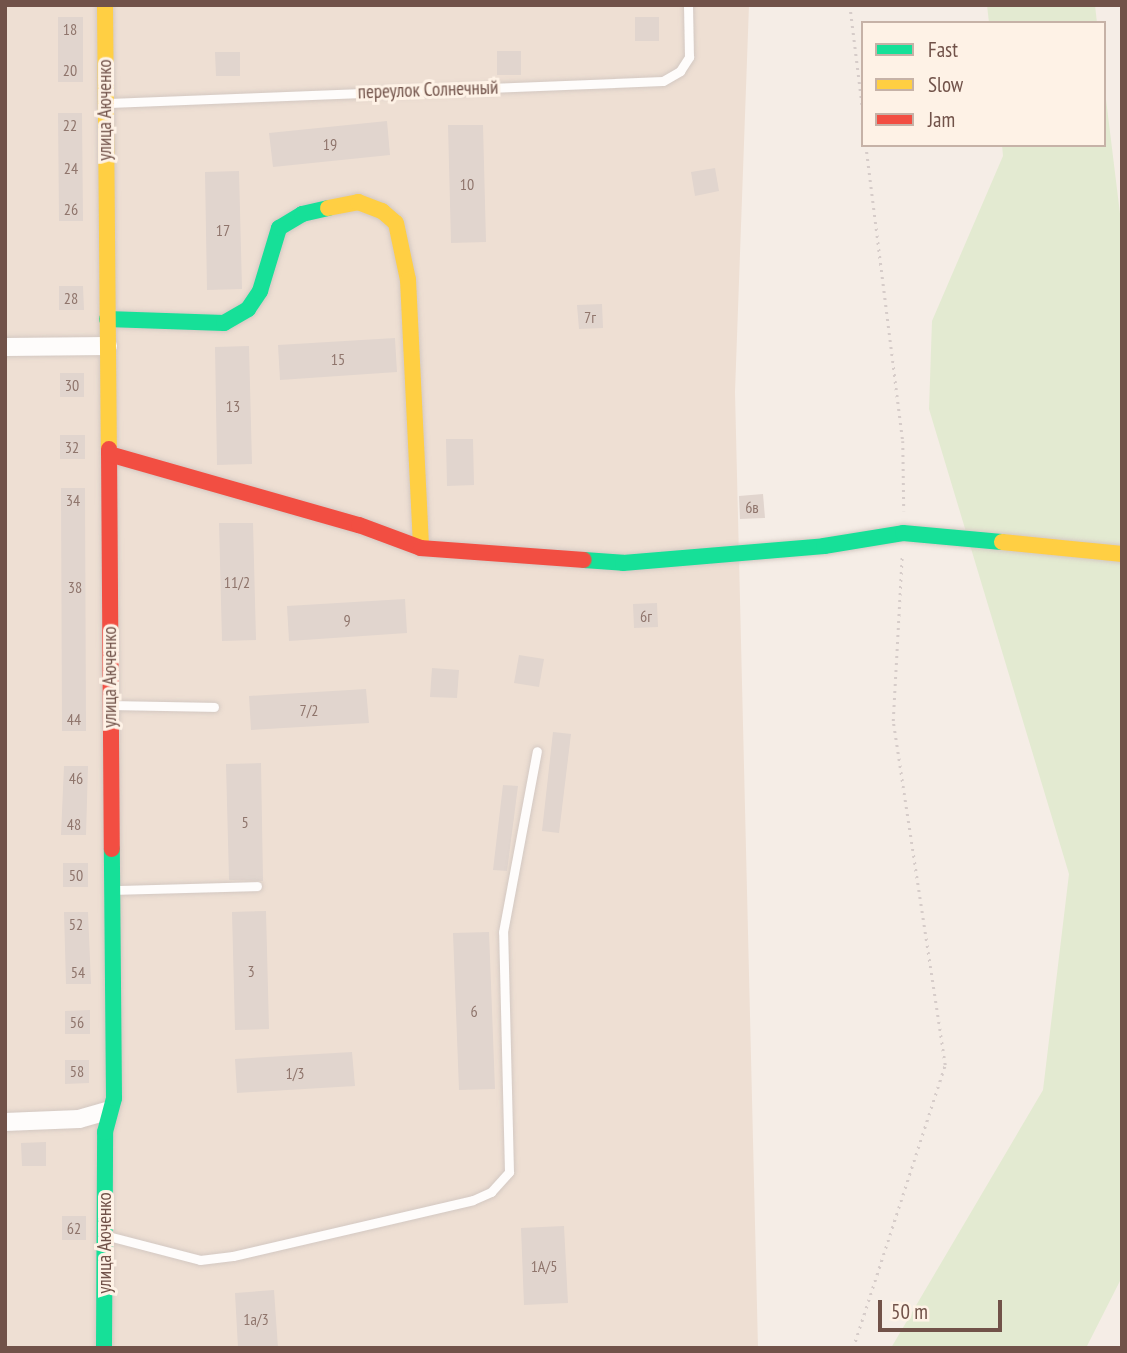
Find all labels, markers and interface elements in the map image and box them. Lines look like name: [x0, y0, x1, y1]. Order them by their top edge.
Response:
house number: 18: [63, 19, 77, 39]
legend: [861, 21, 1106, 147]
text: Fast: [928, 36, 958, 63]
street label: улица Аюченко: [94, 59, 116, 161]
house number: 20: [63, 60, 77, 80]
text: Slow: [928, 71, 963, 98]
street label: переулок Солнечный: [357, 76, 499, 104]
text: Jam: [928, 106, 955, 133]
house number: 22: [63, 115, 77, 135]
house number: 19: [323, 134, 337, 154]
house number: 24: [64, 158, 78, 178]
house number: 10: [460, 174, 474, 194]
house number: 26: [64, 199, 78, 219]
house number: 17: [216, 220, 230, 240]
house number: 28: [64, 288, 78, 308]
house number: 7г: [584, 307, 596, 327]
house number: 15: [331, 349, 345, 369]
house number: 30: [65, 375, 79, 395]
house number: 13: [226, 396, 240, 416]
house number: 32: [65, 437, 79, 457]
house number: 34: [66, 490, 80, 510]
house number: 6в: [745, 497, 759, 517]
house number: 11/2: [224, 572, 250, 592]
house number: 38: [68, 577, 82, 597]
house number: 6г: [640, 606, 652, 626]
house number: 9: [343, 610, 351, 630]
street label: улица Аюченко: [99, 626, 121, 728]
house number: 7/2: [299, 700, 319, 720]
house number: 44: [67, 709, 81, 729]
house number: 46: [69, 768, 83, 788]
house number: 5: [241, 812, 249, 832]
house number: 48: [67, 814, 81, 834]
house number: 50: [69, 865, 83, 885]
house number: 52: [69, 914, 83, 934]
house number: 3: [247, 961, 255, 981]
house number: 54: [71, 962, 85, 982]
house number: 6: [470, 1001, 478, 1021]
house number: 56: [70, 1012, 84, 1032]
house number: 58: [70, 1061, 84, 1081]
house number: 1/3: [285, 1063, 305, 1083]
street label: улица Аюченко: [94, 1192, 116, 1294]
house number: 62: [67, 1218, 81, 1238]
house number: 1А/5: [531, 1256, 557, 1276]
scale bar: [882, 1286, 1006, 1330]
text: 50 m: [891, 1298, 928, 1325]
house number: 1а/3: [243, 1309, 269, 1329]

